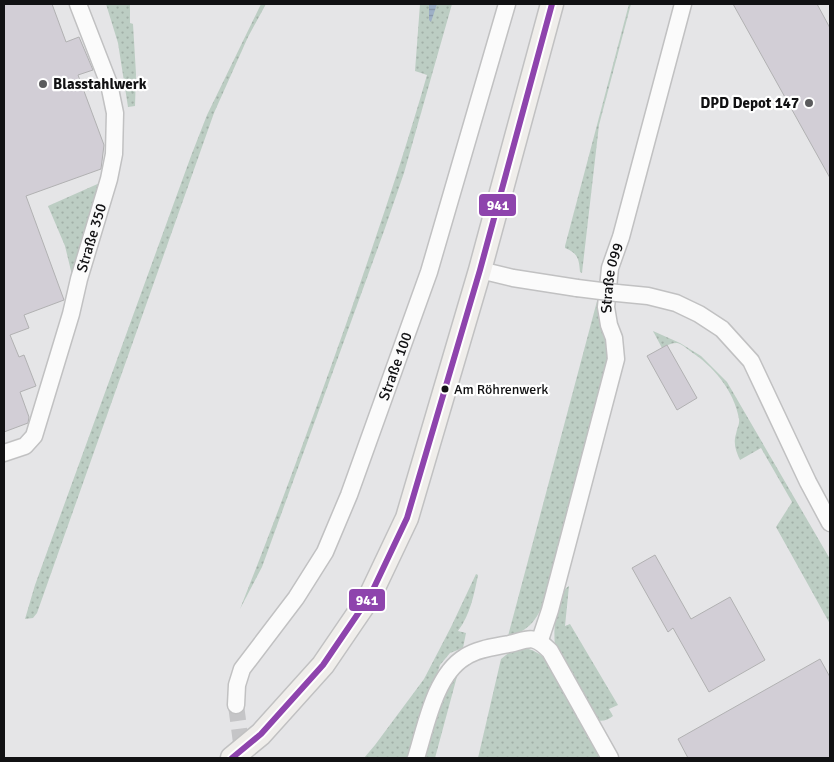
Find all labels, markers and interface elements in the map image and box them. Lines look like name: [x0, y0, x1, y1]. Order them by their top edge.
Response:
place label: Blasstahlwerk: [53, 75, 147, 93]
marker: Blasstahlwerk: [37, 78, 49, 90]
place label: DPD Depot 147: [700, 94, 799, 112]
marker: DPD Depot 147: [803, 97, 815, 109]
line badge: 941: [478, 193, 517, 217]
text: 941: [487, 197, 510, 214]
street label: Straße 350: [73, 201, 110, 274]
street label: Straße 099: [597, 241, 627, 314]
street label: Straße 100: [375, 330, 416, 403]
place label: Am Röhrenwerk: [454, 381, 548, 398]
marker: Am Röhrenwerk: [440, 384, 450, 394]
line badge: 941: [348, 588, 386, 612]
text: 941: [356, 592, 379, 609]

